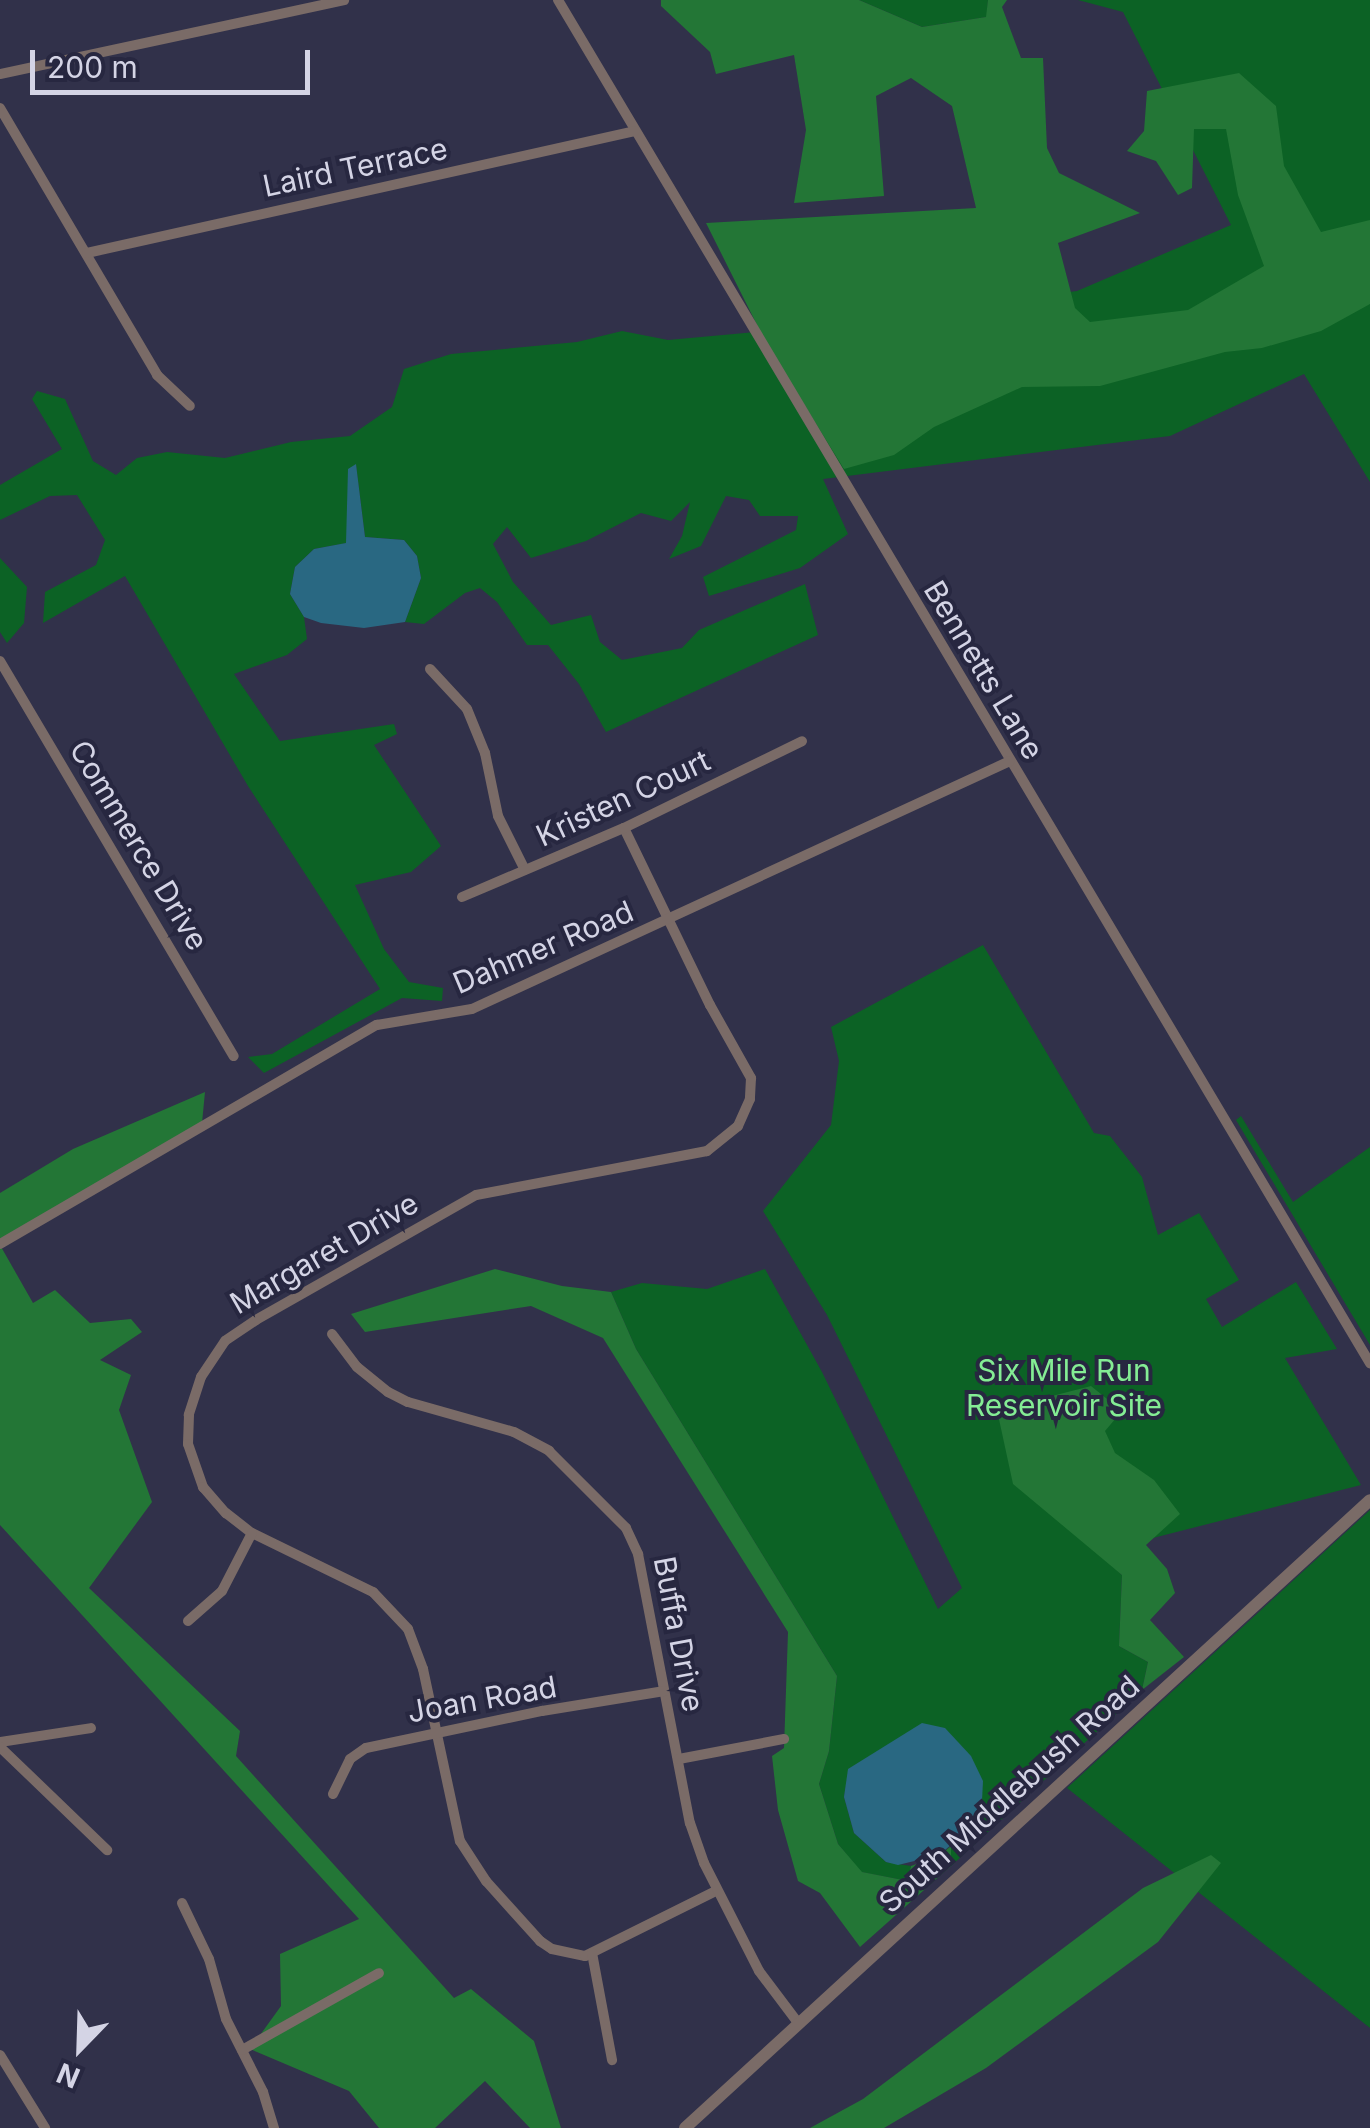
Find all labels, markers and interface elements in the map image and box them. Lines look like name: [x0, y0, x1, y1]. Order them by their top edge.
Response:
scale bar: [35, 30, 315, 92]
text: 200 m: [47, 49, 138, 85]
street label: Laird Terrace: [259, 130, 451, 204]
street label: Bennetts Lane: [917, 574, 1051, 766]
street label: Commerce Drive: [62, 734, 216, 956]
street label: Kristen Court: [530, 742, 716, 854]
street label: Dahmer Road: [448, 893, 638, 1001]
street label: Margaret Drive: [224, 1185, 424, 1321]
park label: Six Mile Run Reservoir Site: [966, 1352, 1162, 1422]
street label: Buffa Drive: [646, 1553, 712, 1715]
street label: Joan Road: [405, 1668, 559, 1730]
street label: South Middlebush Road: [872, 1668, 1146, 1920]
north arrow: [30, 1998, 130, 2098]
text: N: [52, 2056, 85, 2095]

